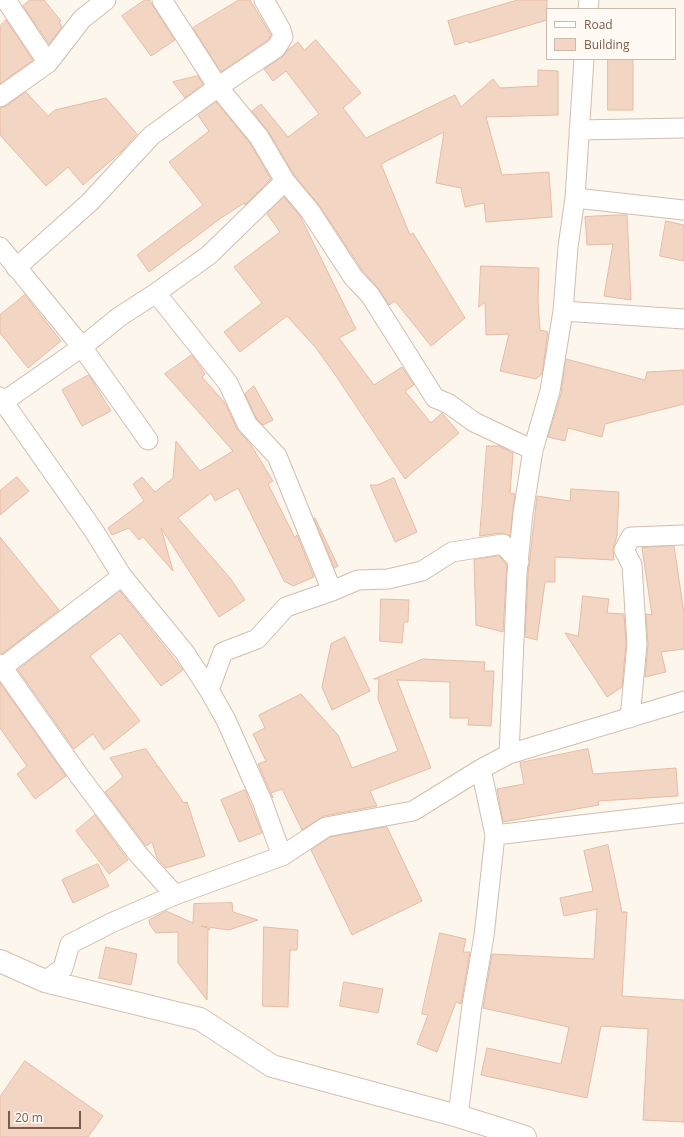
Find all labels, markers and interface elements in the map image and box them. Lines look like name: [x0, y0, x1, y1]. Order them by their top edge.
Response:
legend: [546, 8, 676, 60]
text: Road: [584, 16, 613, 33]
text: Building: [584, 36, 629, 53]
scale bar: [10, 1103, 83, 1129]
text: 20 m: [15, 1109, 43, 1126]

